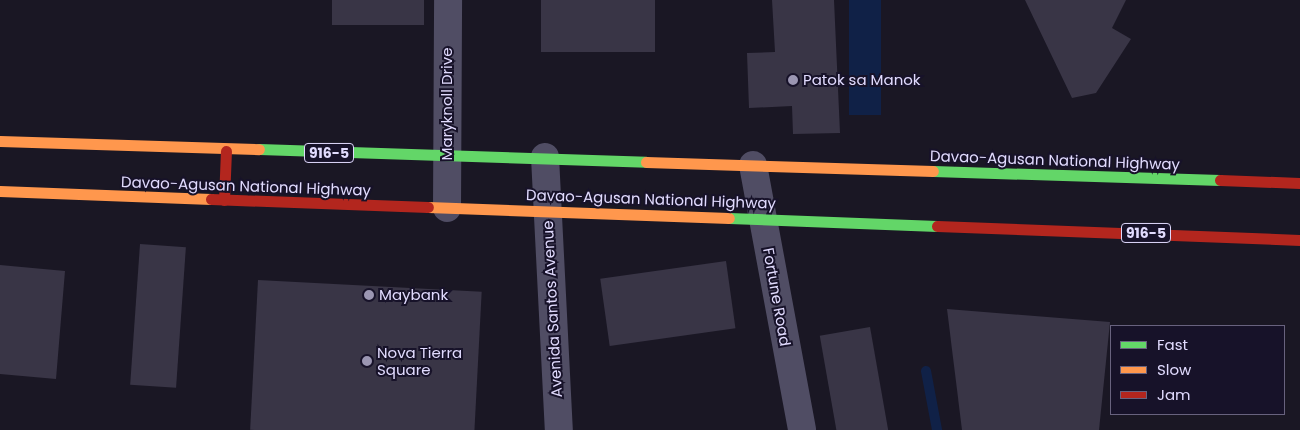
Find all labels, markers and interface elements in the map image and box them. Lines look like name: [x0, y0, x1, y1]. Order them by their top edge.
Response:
street label: Maryknoll Drive: [438, 47, 456, 161]
place label: Patok sa Manok: [803, 71, 921, 89]
marker: Patok sa Manok: [787, 74, 799, 86]
road number: 916-5: [303, 142, 355, 164]
street label: Davao-Agusan National Highway: [930, 147, 1180, 173]
street label: Davao-Agusan National Highway: [121, 173, 371, 199]
street label: Davao-Agusan National Highway: [526, 186, 776, 212]
street label: Avenida Santos Avenue: [538, 220, 566, 398]
road number: 916-5: [1120, 222, 1172, 244]
street label: Fortune Road: [759, 246, 795, 348]
place label: Maybank: [379, 286, 448, 304]
marker: Maybank: [363, 289, 375, 301]
legend: [1110, 325, 1285, 415]
text: Fast: [1157, 334, 1188, 355]
place label: Nova Tierra Square: [377, 343, 462, 378]
marker: Nova Tierra Square: [361, 355, 373, 367]
text: Slow: [1157, 359, 1191, 380]
text: Jam: [1157, 384, 1191, 405]

